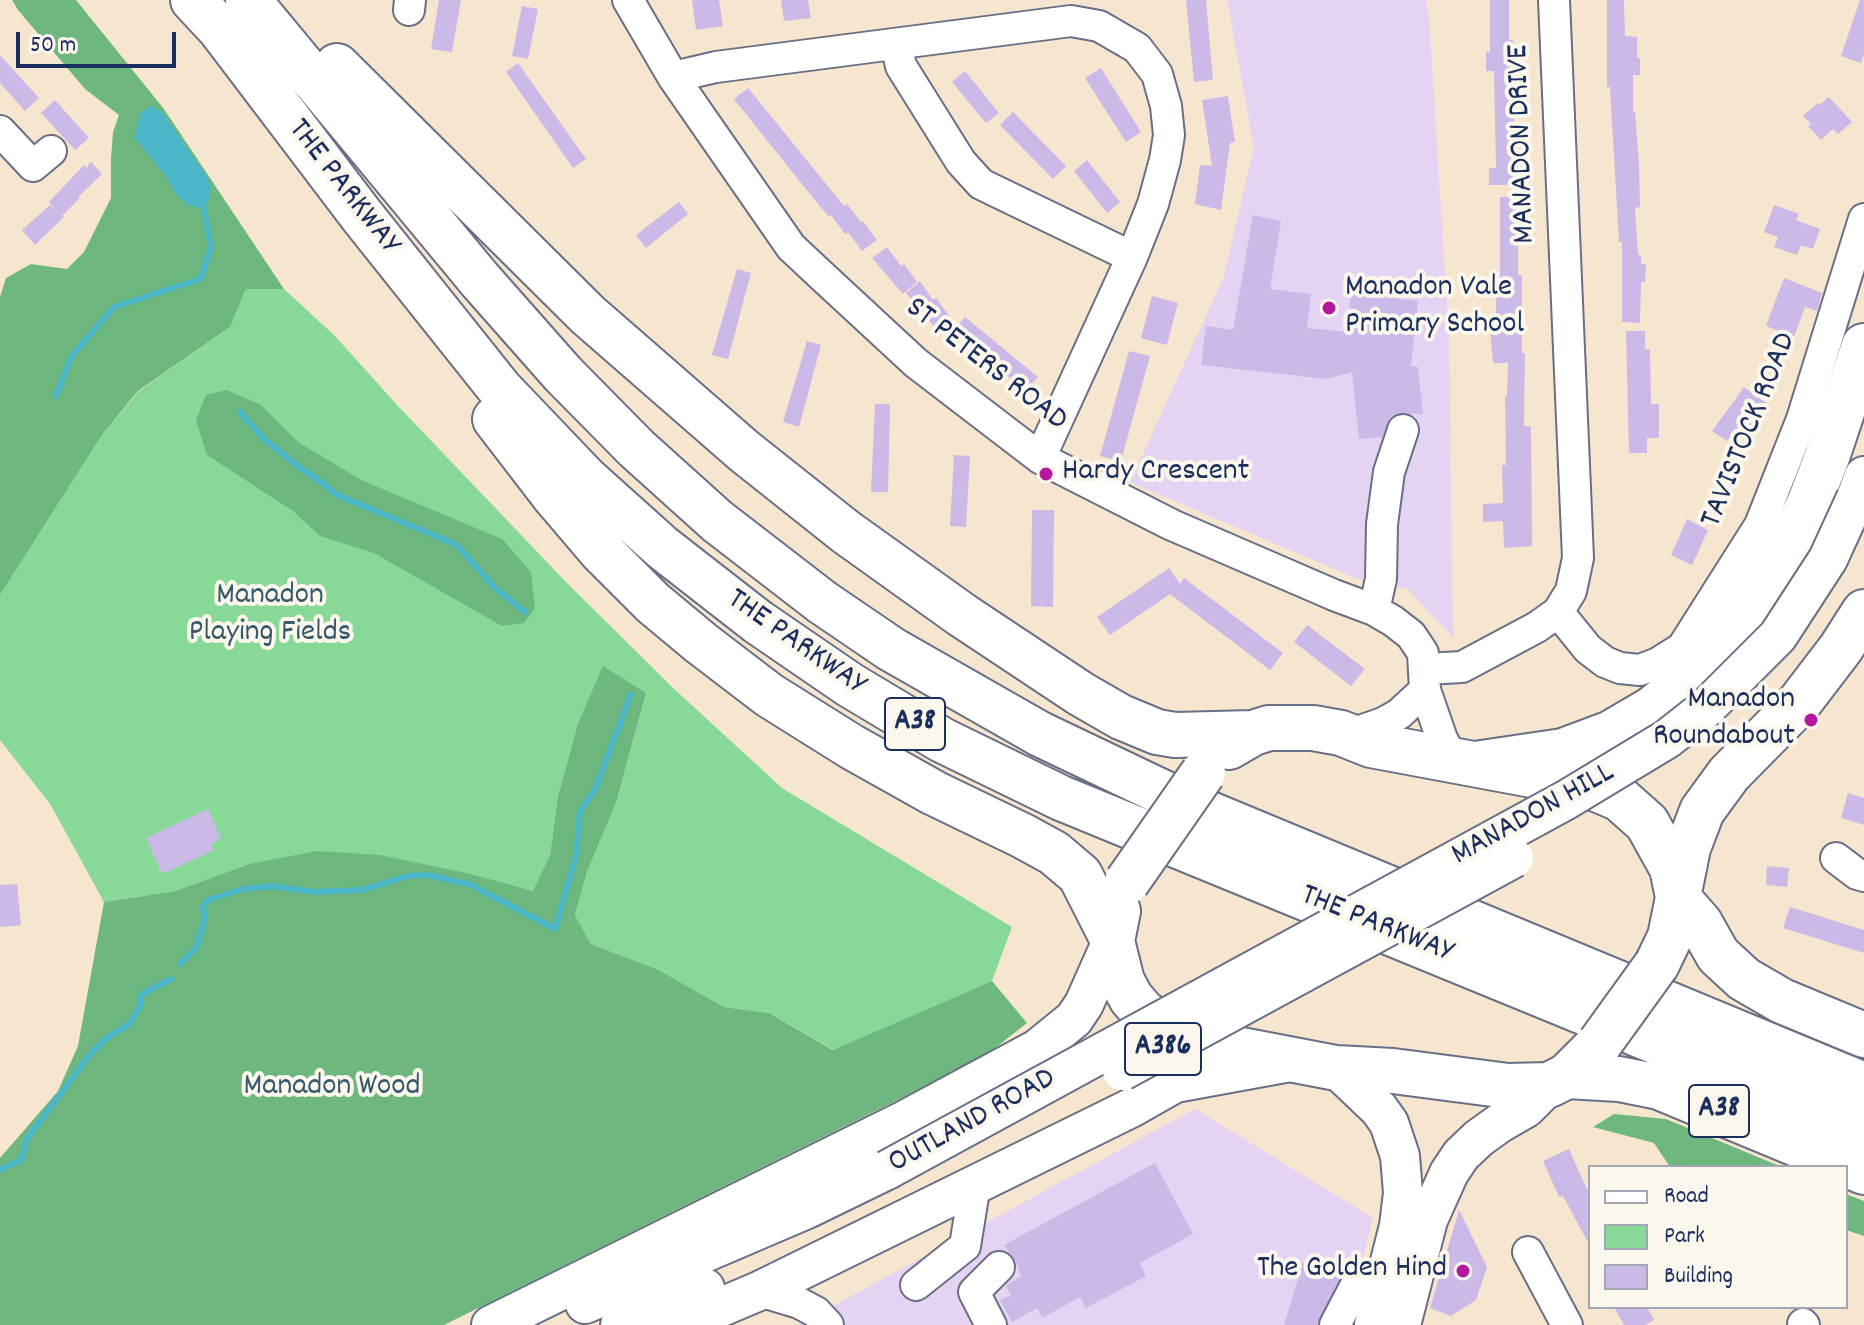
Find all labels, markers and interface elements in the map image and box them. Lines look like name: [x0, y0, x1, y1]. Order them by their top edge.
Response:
scale bar: [20, 16, 180, 66]
text: 50 m: [30, 29, 76, 63]
street label: MANADON DRIVE: [1501, 44, 1547, 244]
street label: THE PARKWAY: [277, 113, 407, 263]
place label: Manadon Vale Primary School: [1345, 271, 1524, 346]
street label: ST PETERS ROAD: [896, 291, 1074, 441]
marker: Manadon Vale Primary School: [1320, 299, 1338, 317]
street label: TAVISTOCK ROAD: [1694, 328, 1808, 534]
place label: Hardy Crescent: [1062, 455, 1249, 493]
marker: Hardy Crescent: [1037, 465, 1055, 483]
park label: Manadon Playing Fields: [189, 579, 351, 654]
street label: THE PARKWAY: [718, 582, 872, 706]
place label: Manadon Roundabout: [1653, 683, 1795, 758]
road number: A38: [885, 698, 945, 750]
marker: Manadon Roundabout: [1802, 711, 1820, 729]
street label: MANADON HILL: [1446, 756, 1622, 876]
street label: THE PARKWAY: [1294, 878, 1458, 974]
road number: A386: [1125, 1023, 1201, 1075]
street label: OUTLAND ROAD: [883, 1061, 1063, 1185]
park label: Manadon Wood: [244, 1070, 420, 1108]
road number: A38: [1689, 1085, 1749, 1137]
legend: [1588, 1165, 1848, 1309]
text: Road: [1664, 1180, 1709, 1214]
text: Park: [1664, 1220, 1705, 1254]
place label: The Golden Hind: [1257, 1252, 1447, 1290]
text: Building: [1664, 1260, 1733, 1294]
marker: The Golden Hind: [1454, 1262, 1472, 1280]

